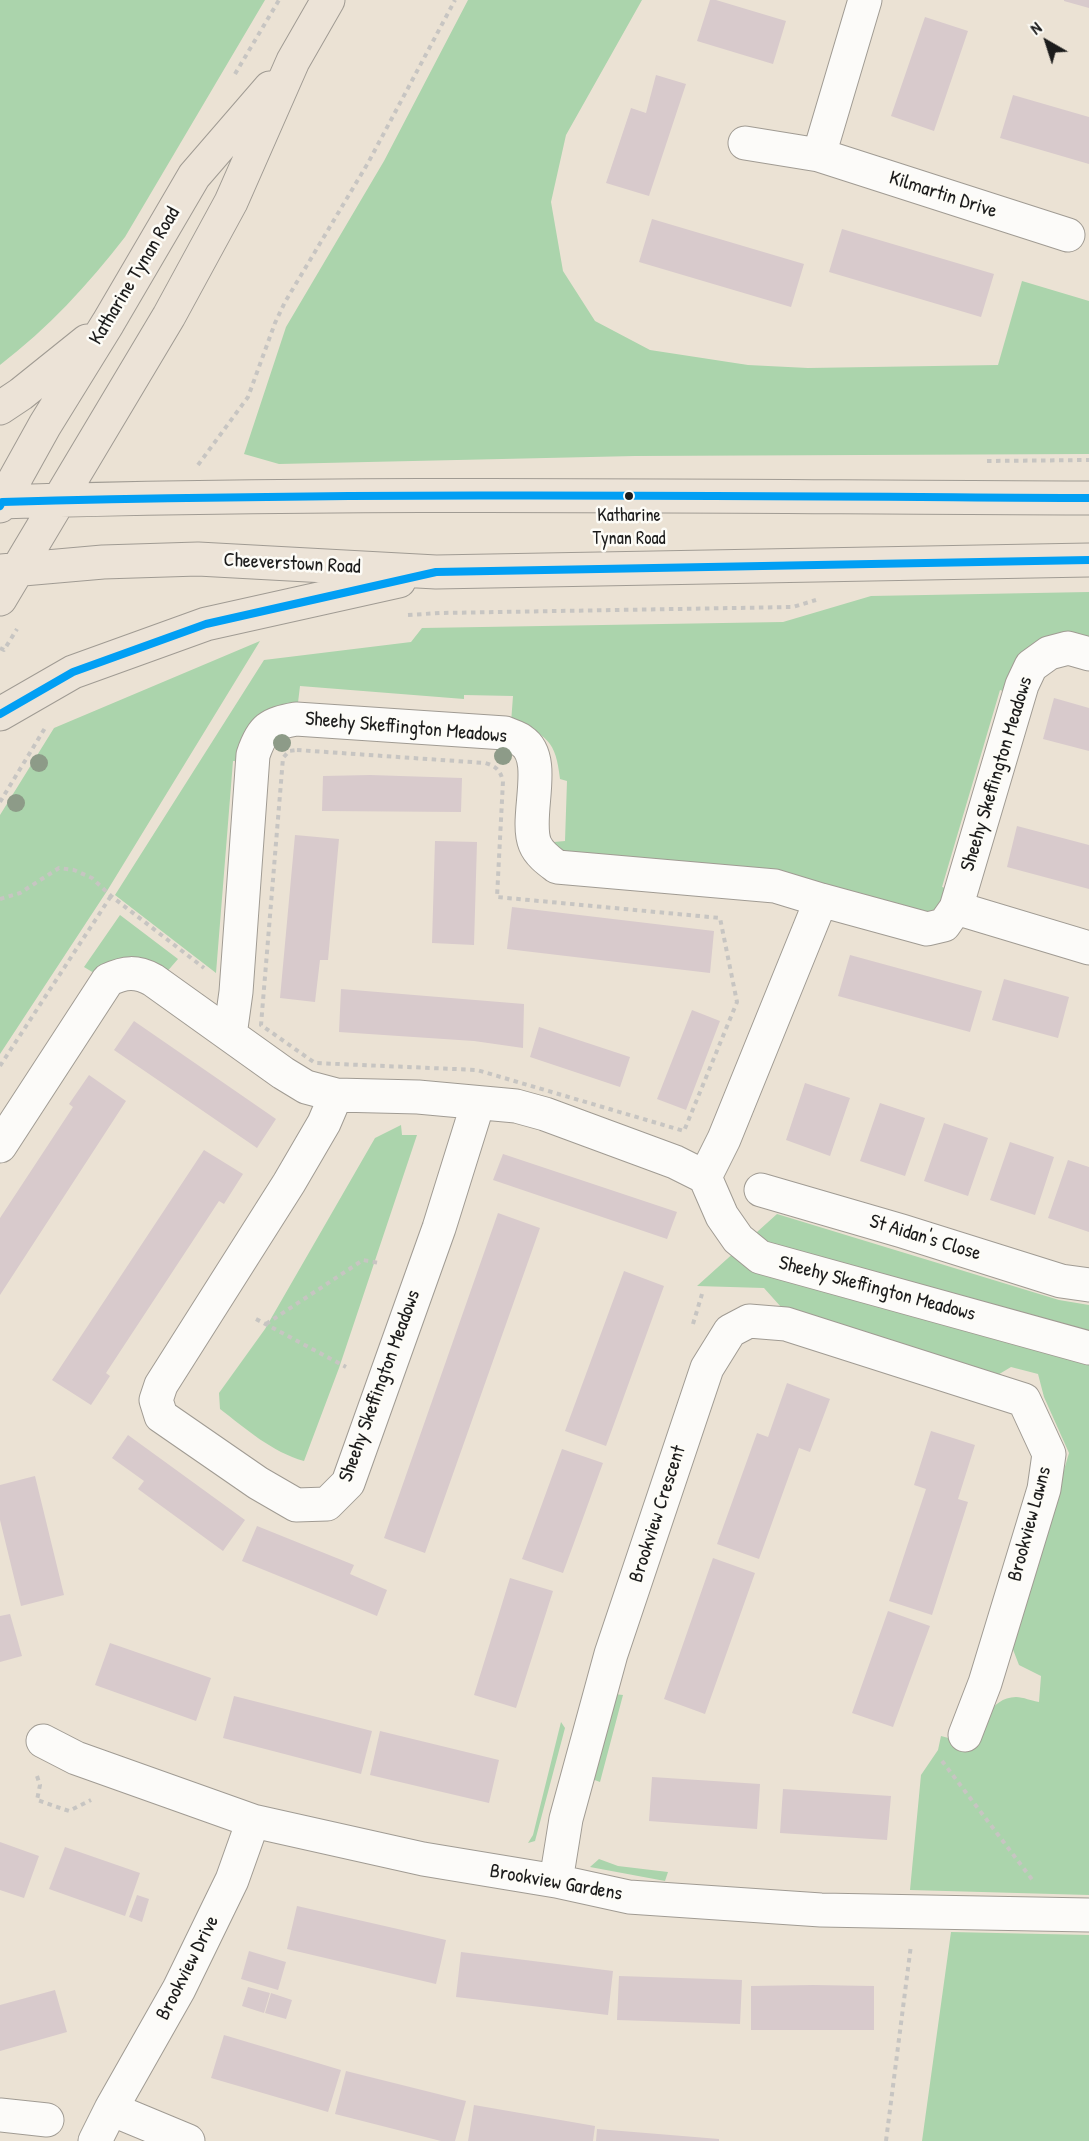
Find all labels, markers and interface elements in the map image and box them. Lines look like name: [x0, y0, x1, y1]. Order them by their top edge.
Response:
north arrow: [1017, 12, 1077, 72]
text: N: [1025, 17, 1046, 39]
street label: Kilmartin Drive: [886, 166, 1000, 224]
street label: Katharine Tynan Road: [84, 203, 186, 349]
marker: Katharine Tynan Road: [623, 490, 635, 502]
place label: Katharine Tynan Road: [592, 505, 666, 548]
street label: Cheeverstown Road: [223, 548, 361, 580]
street label: Sheehy Skeffington Meadows: [956, 674, 1038, 874]
street label: Sheehy Skeffington Meadows: [304, 707, 508, 749]
street label: St Aidan's Close: [866, 1210, 984, 1266]
street label: Sheehy Skeffington Meadows: [776, 1251, 978, 1327]
street label: Sheehy Skeffington Meadows: [334, 1287, 426, 1485]
street label: Brookview Crescent: [625, 1443, 691, 1585]
street label: Brookview Lawns: [1003, 1464, 1057, 1584]
street label: Brookview Gardens: [488, 1860, 624, 1906]
street label: Brookview Drive: [151, 1912, 225, 2024]

